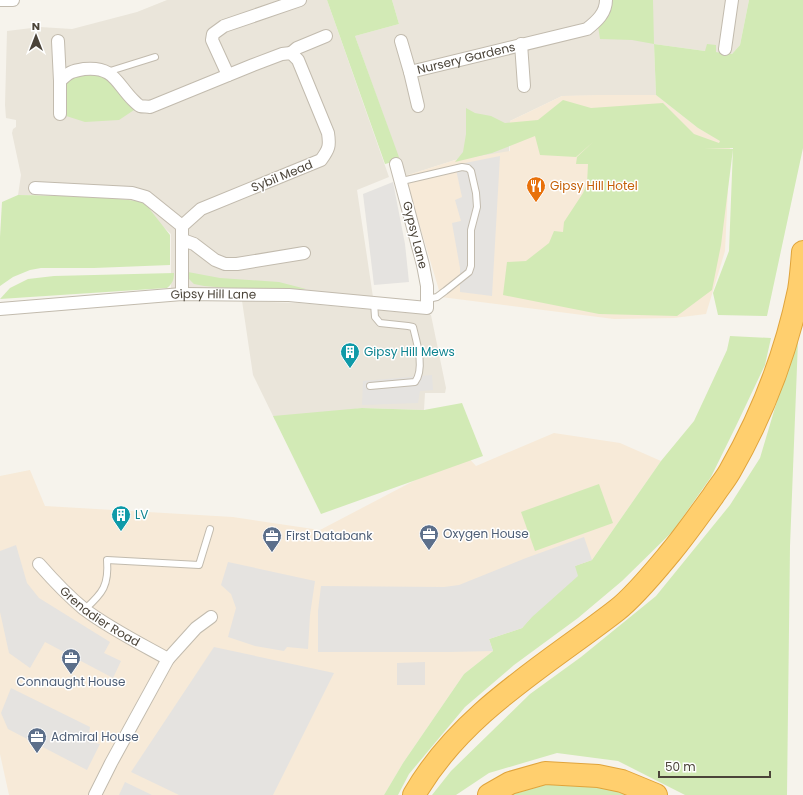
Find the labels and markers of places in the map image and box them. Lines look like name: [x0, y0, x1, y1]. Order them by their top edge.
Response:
restaurant icon: Gipsy Hill Hotel: [525, 175, 547, 203]
place label: Gipsy Hill Hotel: [550, 177, 638, 194]
building icon: Gipsy Hill Mews: [339, 341, 361, 369]
place label: Gipsy Hill Mews: [364, 343, 455, 360]
building icon: LV: [110, 504, 132, 532]
place label: LV: [135, 506, 148, 523]
office icon: Oxygen House: [418, 523, 440, 551]
office icon: First Databank: [261, 525, 283, 553]
place label: Oxygen House: [443, 525, 529, 542]
place label: First Databank: [286, 527, 373, 544]
office icon: Connaught House: [60, 647, 82, 675]
place label: Connaught House: [17, 673, 125, 690]
office icon: Admiral House: [26, 726, 48, 754]
place label: Admiral House: [51, 728, 139, 745]

